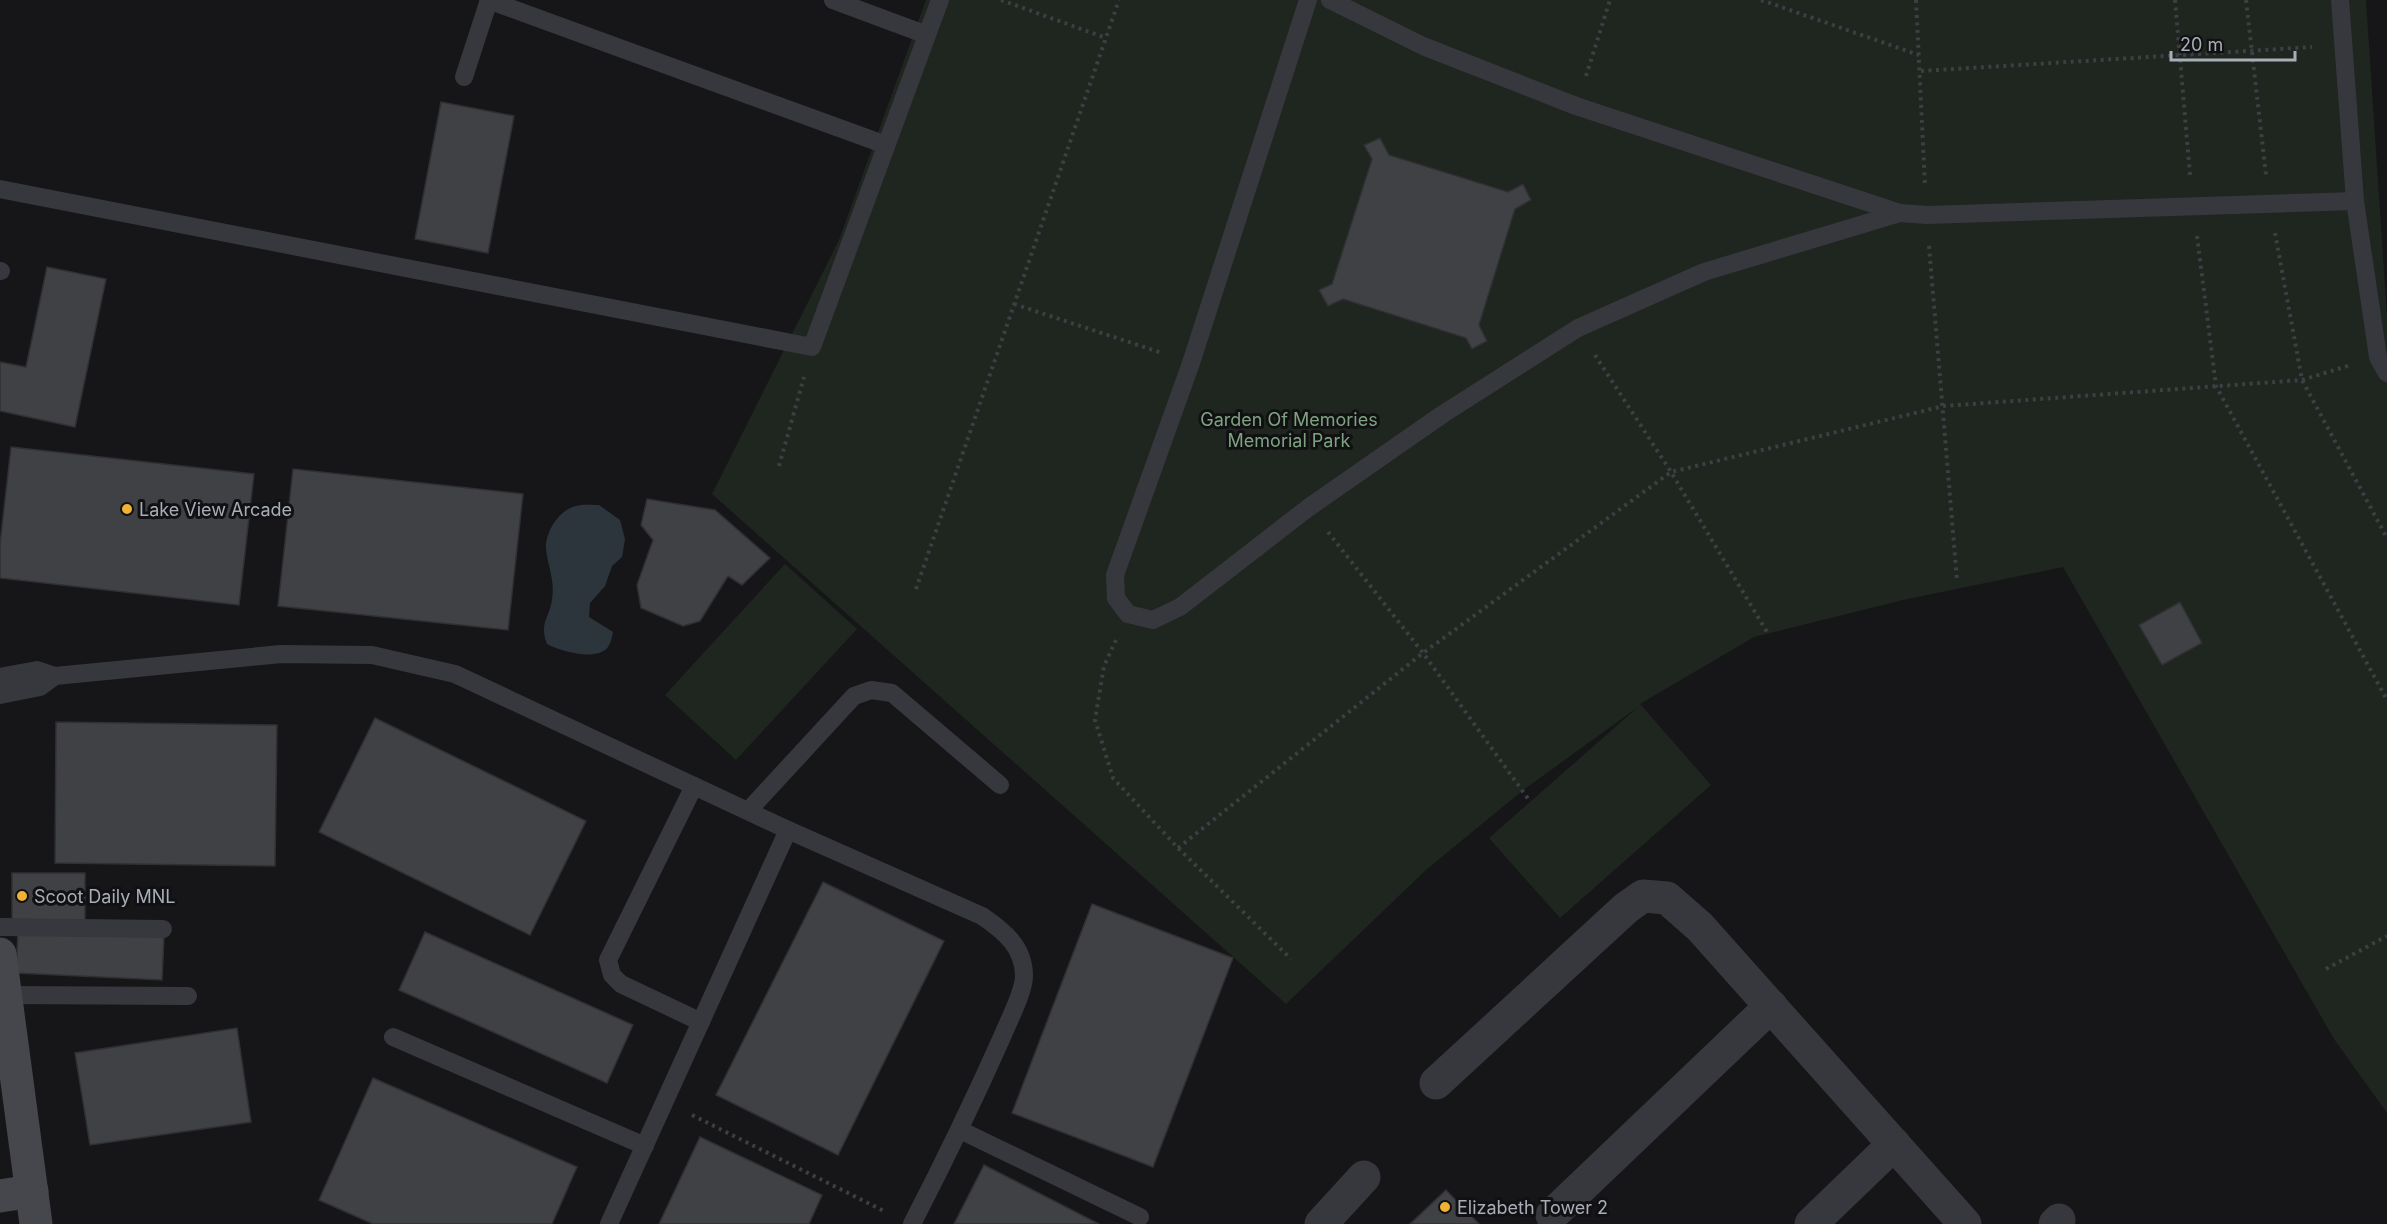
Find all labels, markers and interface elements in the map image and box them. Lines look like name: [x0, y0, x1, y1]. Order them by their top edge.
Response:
scale bar: [2171, 24, 2296, 62]
text: 20 m: [2180, 34, 2223, 55]
park label: Garden Of Memories Memorial Park: [1200, 409, 1378, 451]
place label: Lake View Arcade: [139, 499, 292, 520]
marker: Lake View Arcade: [120, 502, 134, 516]
place label: Scoot Daily MNL: [34, 886, 175, 907]
marker: Scoot Daily MNL: [15, 889, 29, 903]
place label: Elizabeth Tower 2: [1457, 1197, 1608, 1218]
marker: Elizabeth Tower 2: [1438, 1200, 1452, 1214]

